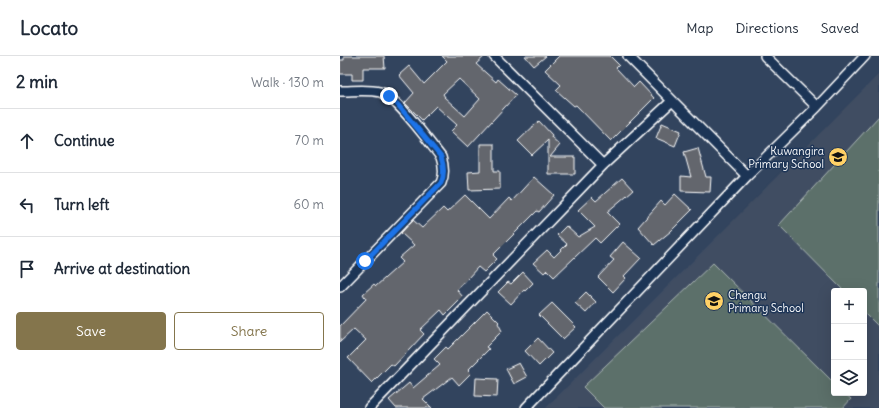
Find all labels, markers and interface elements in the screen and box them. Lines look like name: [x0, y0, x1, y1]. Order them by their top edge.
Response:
text: Locato: [20, 16, 78, 40]
text: Map: [686, 19, 713, 37]
text: Directions: [735, 19, 799, 37]
text: Saved: [821, 19, 859, 37]
text: 2 min: [16, 71, 58, 93]
text: Walk · 130 m: [251, 74, 324, 91]
route end: [380, 87, 398, 105]
icon: ahead: [16, 130, 38, 152]
text: Continue: [54, 131, 115, 150]
text: 70 m: [295, 132, 324, 149]
place label: Kuwangira Primary School: [748, 144, 824, 171]
school or university icon: Kuwangira Primary School: [827, 146, 849, 168]
icon: left: [16, 194, 38, 216]
text: Turn left: [54, 195, 109, 214]
text: 60 m: [293, 196, 324, 213]
route start: [356, 252, 374, 270]
icon: arrive: [16, 258, 38, 280]
text: Arrive at destination: [54, 259, 190, 278]
place label: Chengu Primary School: [728, 288, 804, 315]
map controls: [831, 288, 867, 396]
button: +: [831, 288, 867, 324]
school or university icon: Chengu Primary School: [703, 290, 725, 312]
button: Save: [16, 312, 166, 350]
button: Share: [174, 312, 324, 350]
button: −: [831, 324, 867, 360]
button: layers: [831, 360, 867, 396]

